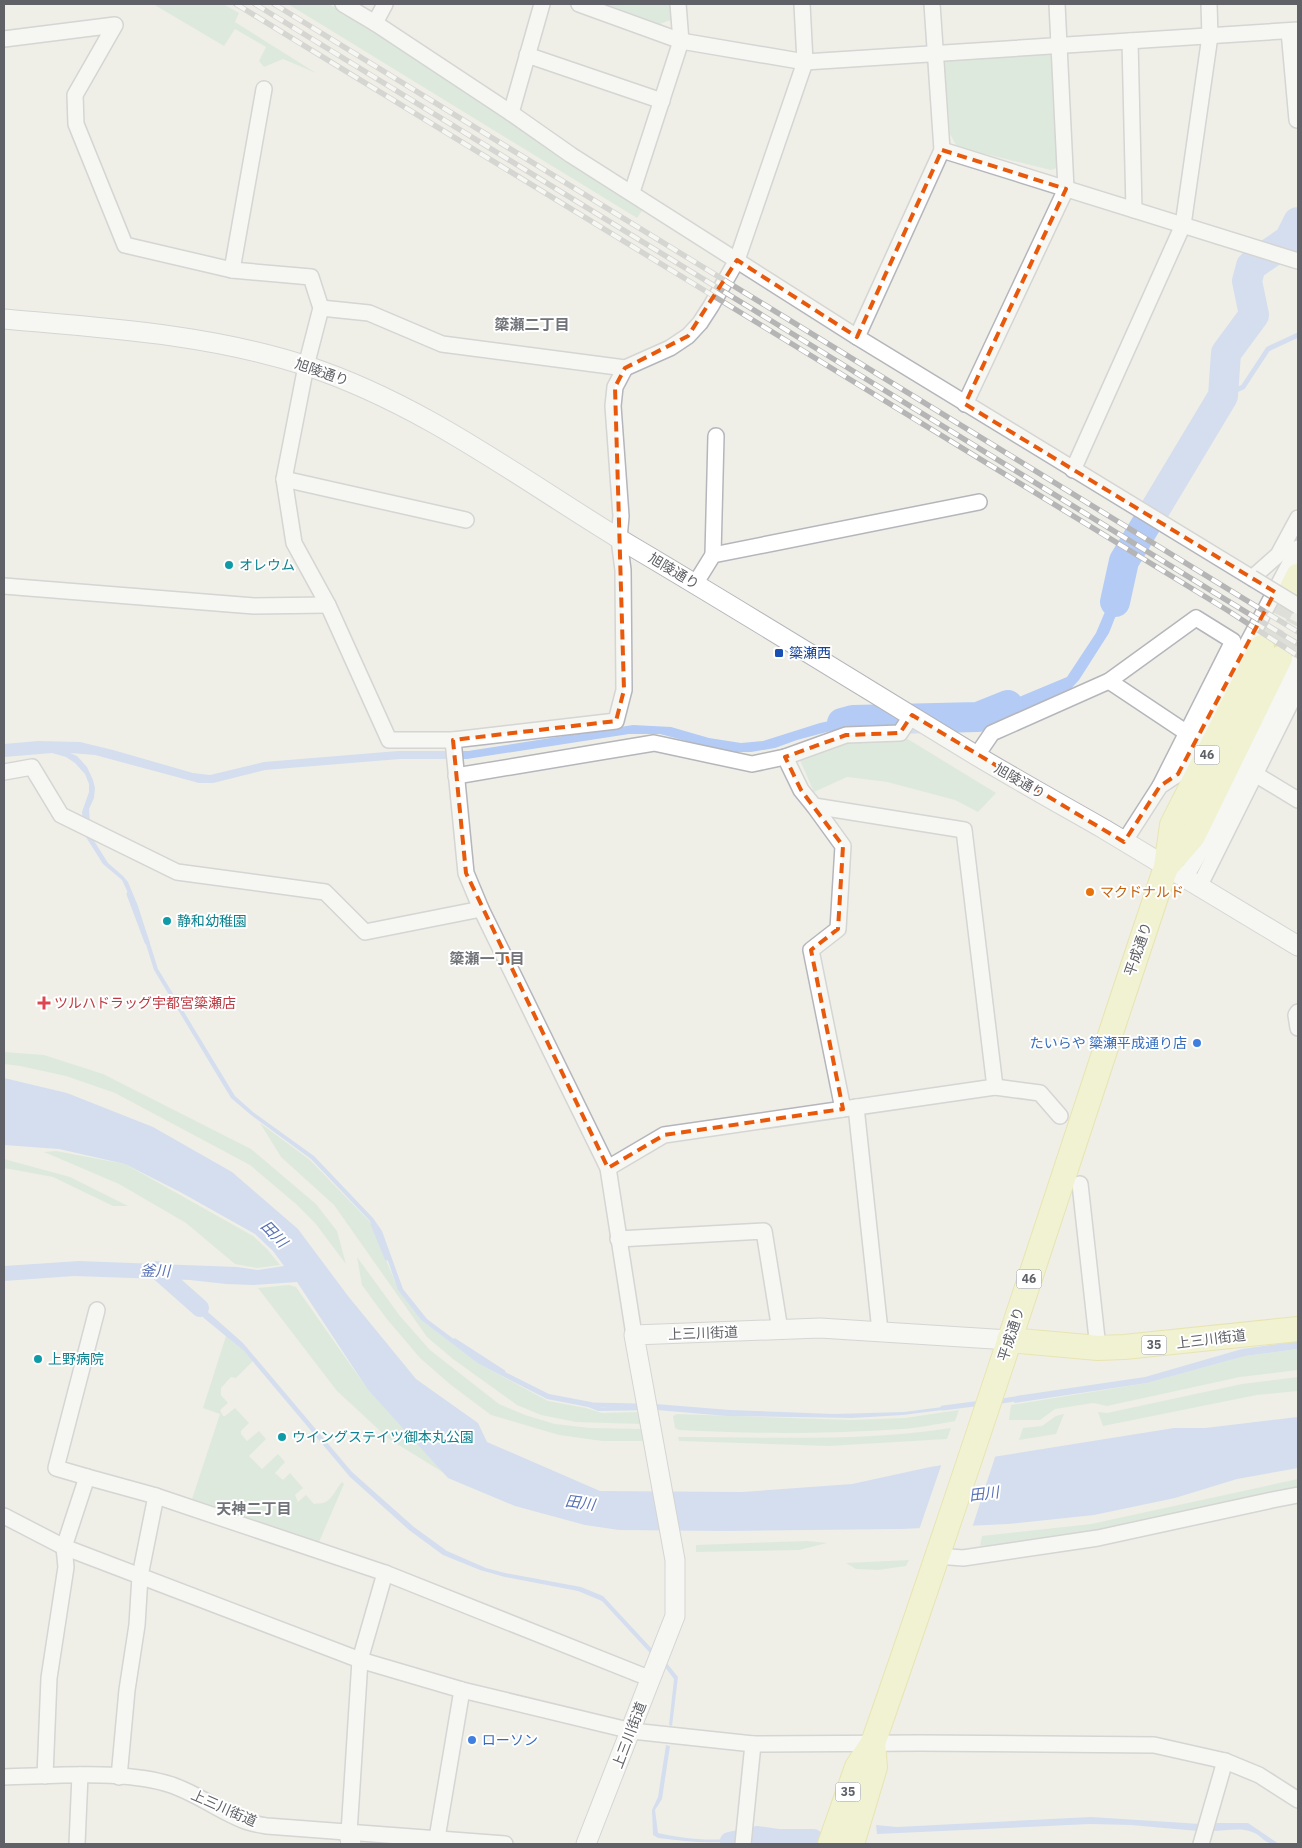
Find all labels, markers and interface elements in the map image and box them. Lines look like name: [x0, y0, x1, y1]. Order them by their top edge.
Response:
district label: 簗瀬二丁目: [494, 315, 570, 334]
street label: 旭陵通り: [293, 354, 351, 390]
street label: 旭陵通り: [645, 549, 703, 593]
place label: オレウム: [239, 556, 295, 574]
marker: オレウム: [223, 559, 235, 571]
place label: 簗瀬西: [789, 644, 831, 662]
marker: 簗瀬西: [773, 647, 785, 659]
road number: 46: [1194, 746, 1220, 764]
street label: 旭陵通り: [991, 759, 1049, 803]
place label: マクドナルド: [1100, 883, 1184, 901]
marker: マクドナルド: [1084, 886, 1096, 898]
place label: 静和幼稚園: [177, 912, 247, 930]
marker: 静和幼稚園: [161, 915, 173, 927]
street label: 平成通り: [1120, 920, 1156, 978]
district label: 簗瀬一丁目: [449, 949, 525, 968]
place label: ツルハドラッグ宇都宮簗瀬店: [54, 994, 236, 1012]
marker: ツルハドラッグ宇都宮簗瀬店: [38, 997, 50, 1009]
place label: たいらや 簗瀬平成通り店: [1030, 1034, 1187, 1052]
marker: たいらや 簗瀬平成通り店: [1191, 1037, 1203, 1049]
water label: 田川: [257, 1216, 293, 1252]
water label: 釜川: [140, 1261, 172, 1280]
road number: 46: [1016, 1270, 1042, 1288]
street label: 平成通り: [994, 1305, 1028, 1363]
street label: 上三川街道: [668, 1323, 738, 1343]
street label: 上三川街道: [1175, 1326, 1247, 1352]
road number: 35: [1142, 1336, 1166, 1354]
place label: 上野病院: [48, 1350, 104, 1368]
marker: 上野病院: [32, 1353, 44, 1365]
place label: ウイングステイツ御本丸公園: [292, 1428, 474, 1446]
marker: ウイングステイツ御本丸公園: [276, 1431, 288, 1443]
water label: 田川: [968, 1482, 1002, 1505]
water label: 田川: [564, 1491, 598, 1514]
district label: 天神二丁目: [216, 1499, 292, 1518]
street label: 上三川街道: [608, 1699, 650, 1771]
place label: ローソン: [482, 1731, 538, 1749]
marker: ローソン: [466, 1734, 478, 1746]
road number: 35: [836, 1782, 860, 1801]
street label: 上三川街道: [188, 1786, 260, 1830]

